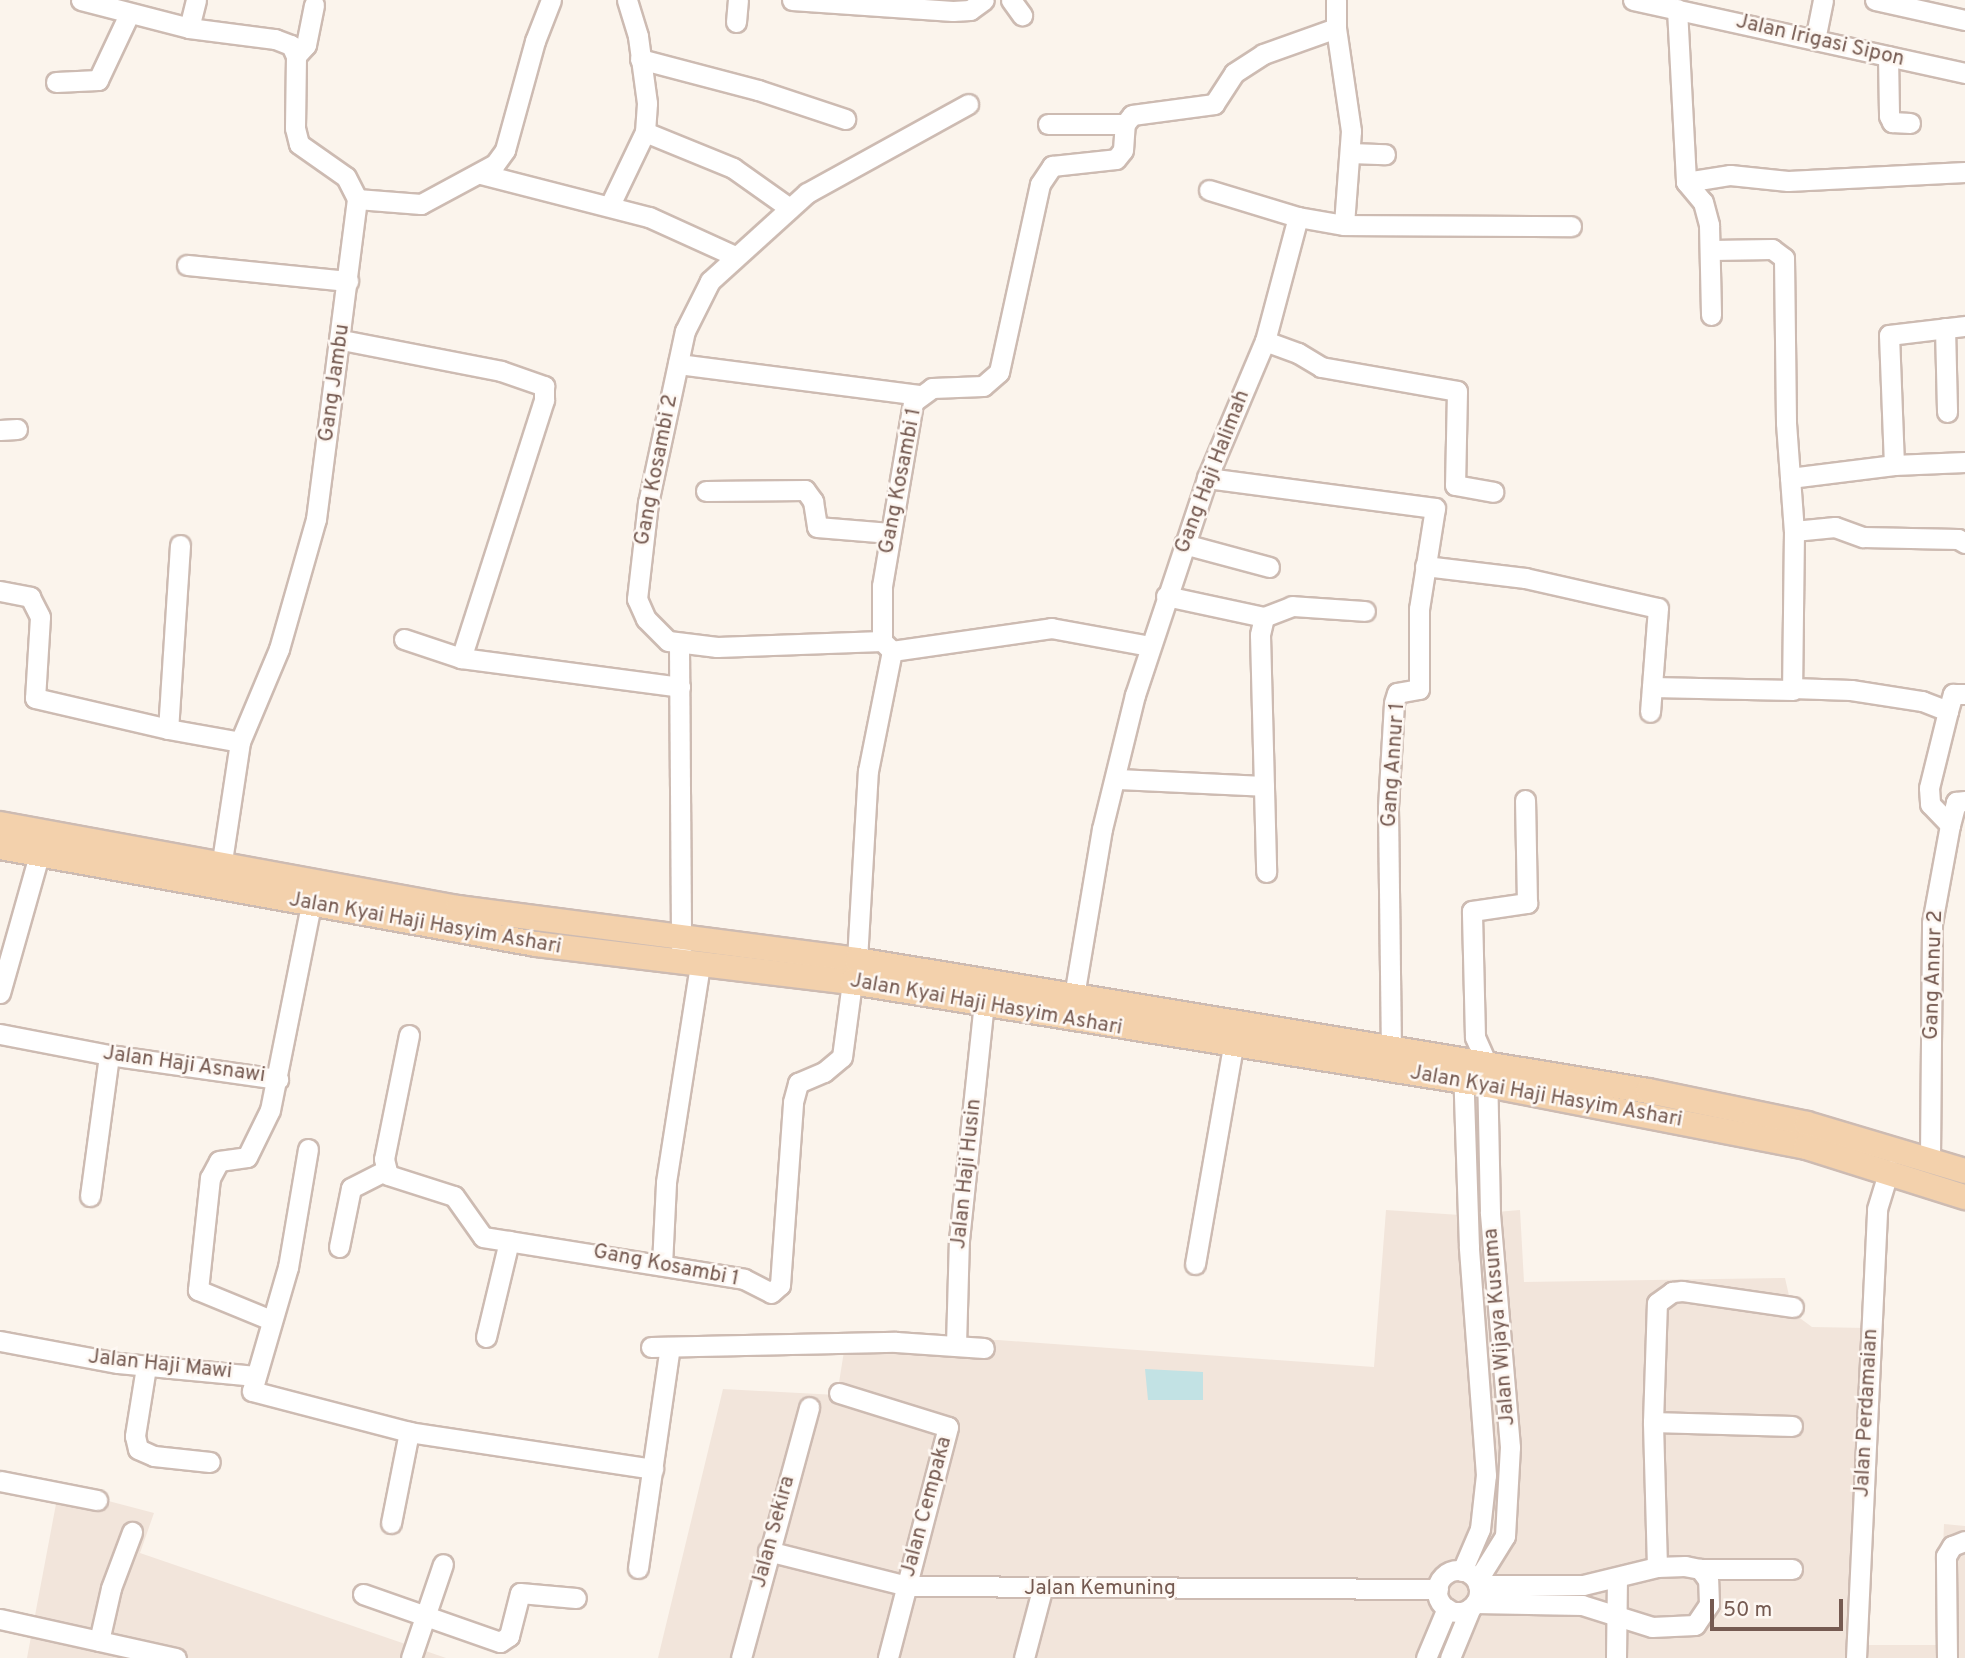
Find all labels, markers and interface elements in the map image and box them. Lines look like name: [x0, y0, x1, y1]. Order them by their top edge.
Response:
street label: Jalan Irigasi Sipon: [1733, 9, 1907, 73]
street label: Gang Jambu: [314, 322, 356, 444]
street label: Gang Haji Halimah: [1170, 387, 1256, 557]
street label: Gang Kosambi 2: [630, 392, 684, 548]
street label: Gang Kosambi 1: [874, 406, 928, 556]
street label: Gang Annur 1: [1377, 701, 1411, 829]
street label: Jalan Kyai Haji Hasyim Ashari: [286, 888, 564, 960]
street label: Gang Annur 2: [1919, 909, 1949, 1041]
street label: Jalan Kyai Haji Hasyim Ashari: [847, 969, 1125, 1041]
street label: Jalan Haji Asnawi: [101, 1041, 267, 1089]
street label: Jalan Kyai Haji Hasyim Ashari: [1407, 1061, 1685, 1133]
street label: Jalan Haji Husin: [947, 1098, 987, 1250]
street label: Jalan Wijaya Kusuma: [1479, 1227, 1521, 1427]
street label: Gang Kosambi 1: [591, 1239, 741, 1293]
street label: Jalan Perdamaian: [1850, 1328, 1884, 1498]
street label: Jalan Haji Mawi: [87, 1345, 233, 1385]
street label: Jalan Cempaka: [896, 1434, 958, 1580]
street label: Jalan Sekira: [747, 1473, 801, 1591]
street label: Jalan Kemuning: [1024, 1576, 1176, 1602]
scale bar: [1713, 1584, 1846, 1628]
text: 50 m: [1723, 1597, 1772, 1624]

